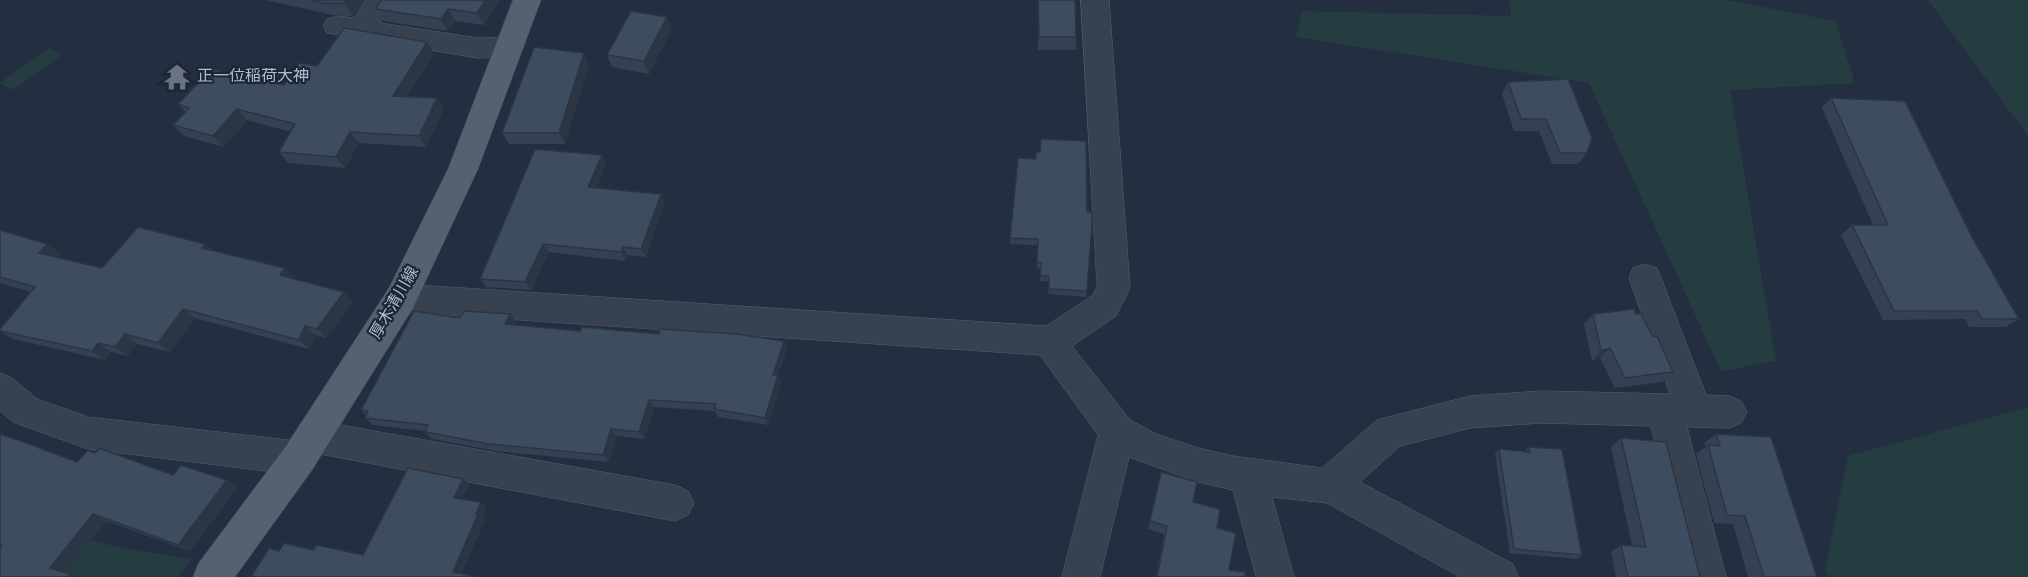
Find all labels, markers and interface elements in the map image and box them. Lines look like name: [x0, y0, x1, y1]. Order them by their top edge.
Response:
temple icon: 正一位稲荷大神: [162, 62, 192, 92]
place label: 正一位稲荷大神: [197, 67, 309, 87]
street label: 厚木清川線: [366, 263, 424, 343]

